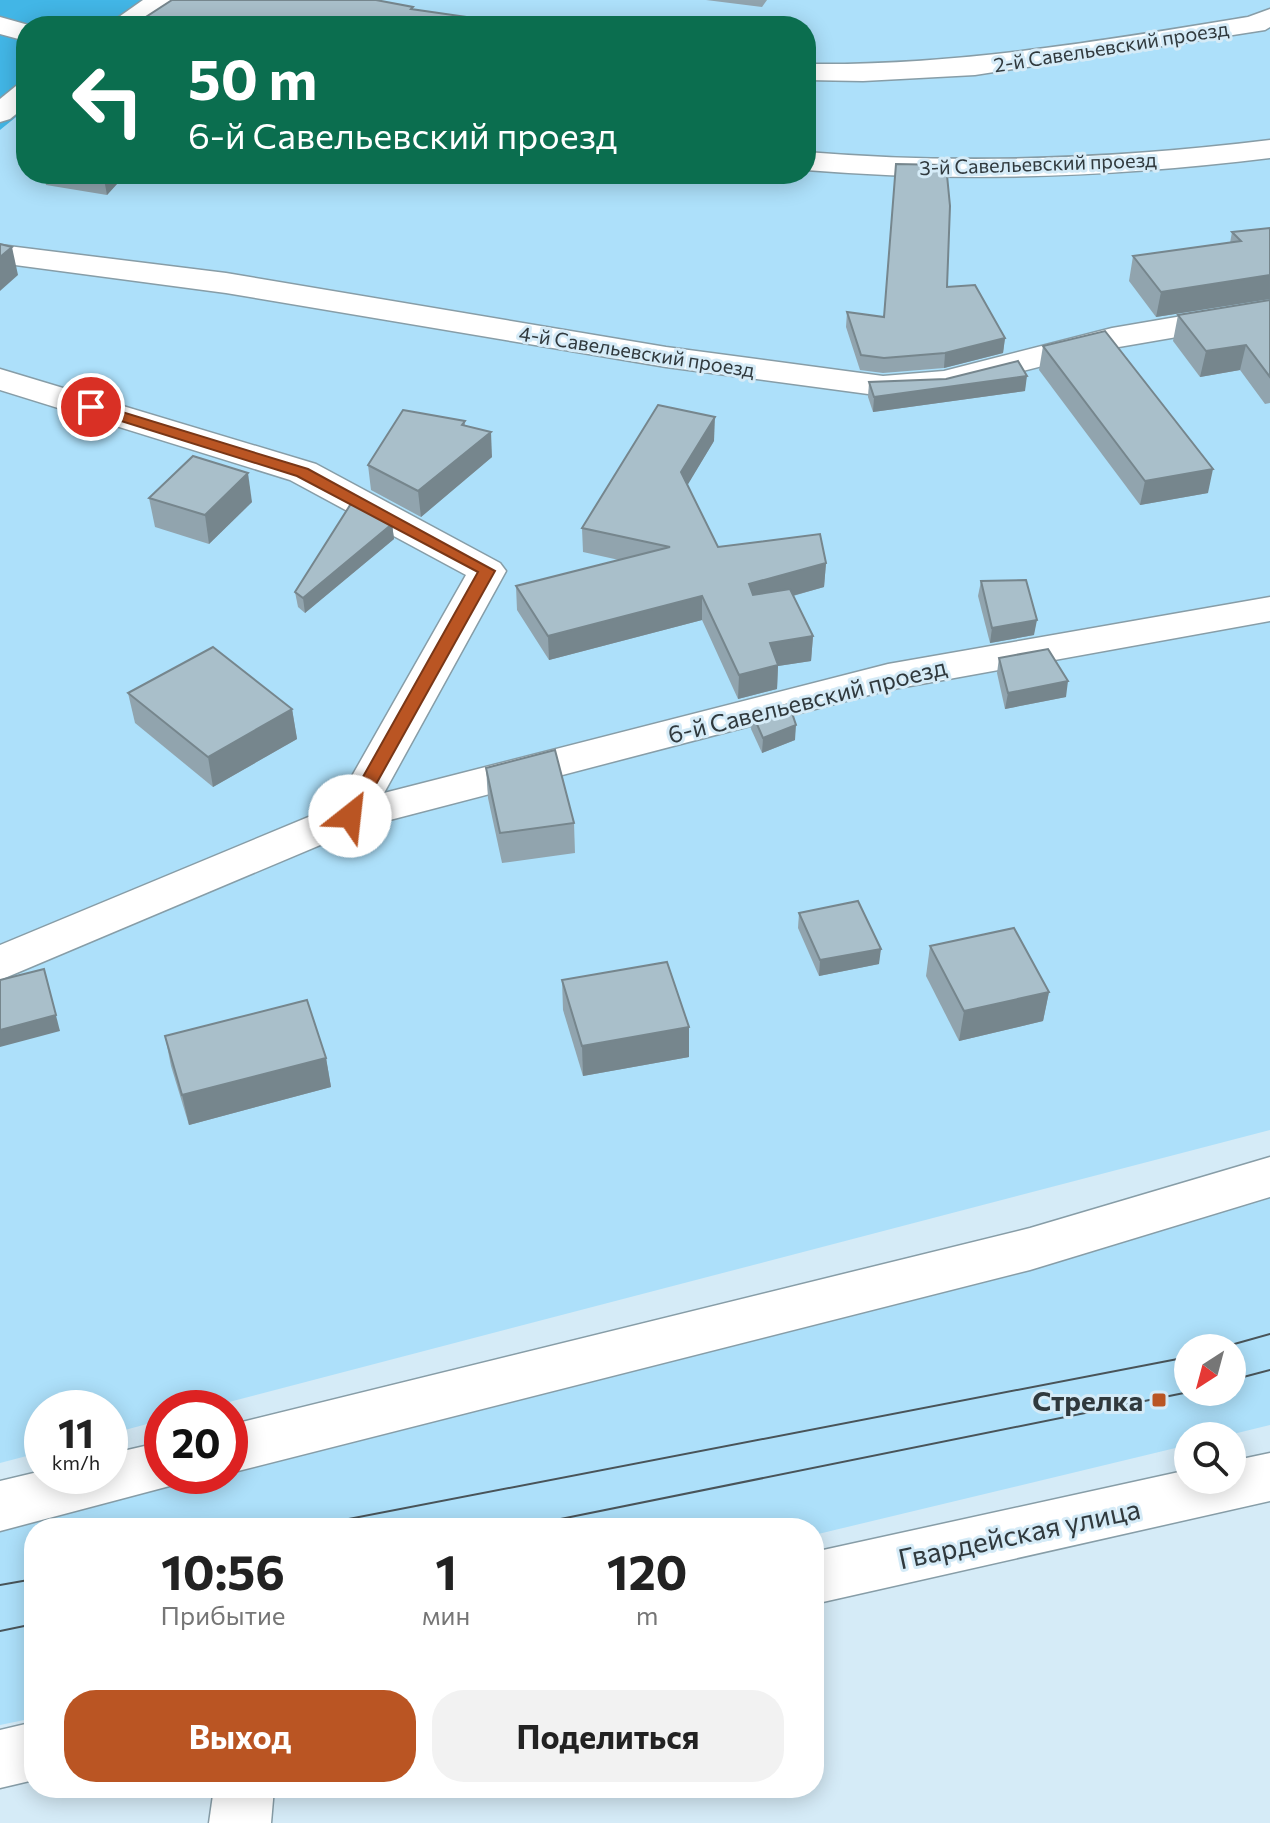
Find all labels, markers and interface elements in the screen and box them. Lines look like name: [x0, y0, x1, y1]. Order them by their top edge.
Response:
street label: 2-й Савельевский проезд: [992, 16, 1230, 76]
text: 50 m: [188, 43, 317, 112]
icon: left: [56, 48, 160, 152]
text: 6-й Савельевский проезд: [188, 112, 617, 156]
street label: 3-й Савельевский проезд: [919, 147, 1157, 179]
street label: 4-й Савельевский проезд: [517, 321, 757, 382]
pin: [57, 373, 125, 441]
icon: arrive: [69, 385, 113, 429]
street label: 6-й Савельевский проезд: [665, 651, 949, 749]
position arrow: [308, 774, 392, 858]
north arrow: [1174, 1334, 1246, 1406]
map controls: [1174, 1334, 1246, 1494]
place label: Стрелка: [1032, 1383, 1143, 1417]
speed limit sign: 20: [144, 1390, 248, 1494]
marker: Стрелка: [1150, 1391, 1168, 1409]
text: 11: [58, 1407, 94, 1456]
button: search: [1174, 1422, 1246, 1494]
text: km/h: [52, 1450, 100, 1474]
street label: Гвардейская улица: [895, 1491, 1143, 1575]
text: 10:56: [161, 1541, 285, 1600]
text: 1: [435, 1541, 457, 1600]
text: 120: [607, 1541, 687, 1600]
text: Прибытие: [161, 1599, 286, 1630]
text: мин: [422, 1599, 470, 1630]
text: m: [636, 1599, 658, 1630]
button: Выход: [64, 1690, 416, 1782]
button: Поделиться: [432, 1690, 784, 1782]

